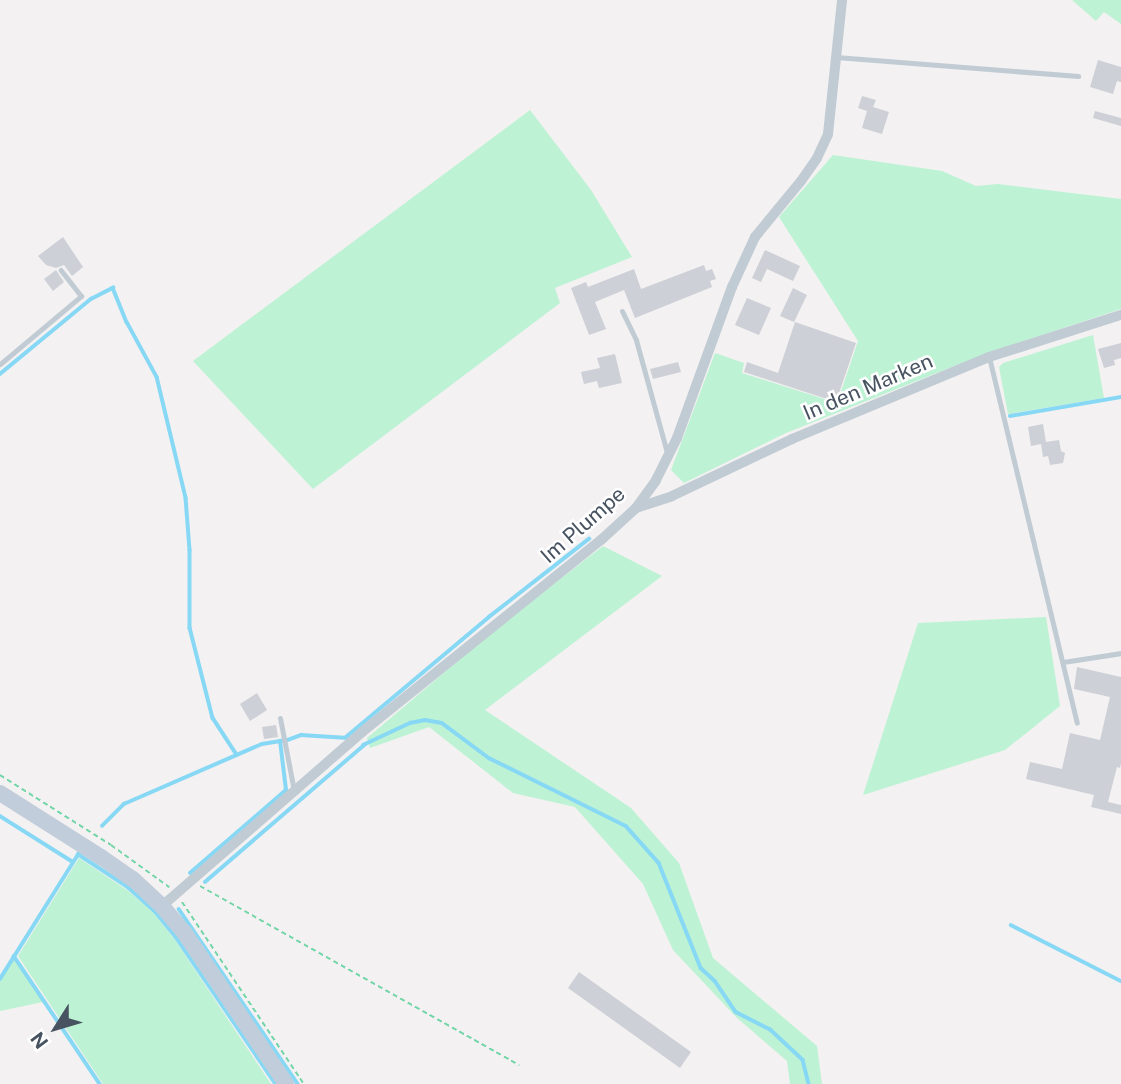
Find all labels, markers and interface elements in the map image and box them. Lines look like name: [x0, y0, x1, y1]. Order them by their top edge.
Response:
street label: In den Marken: [799, 348, 937, 426]
street label: Im Plumpe: [536, 482, 630, 568]
north arrow: [21, 993, 91, 1063]
text: N: [26, 1028, 52, 1053]

